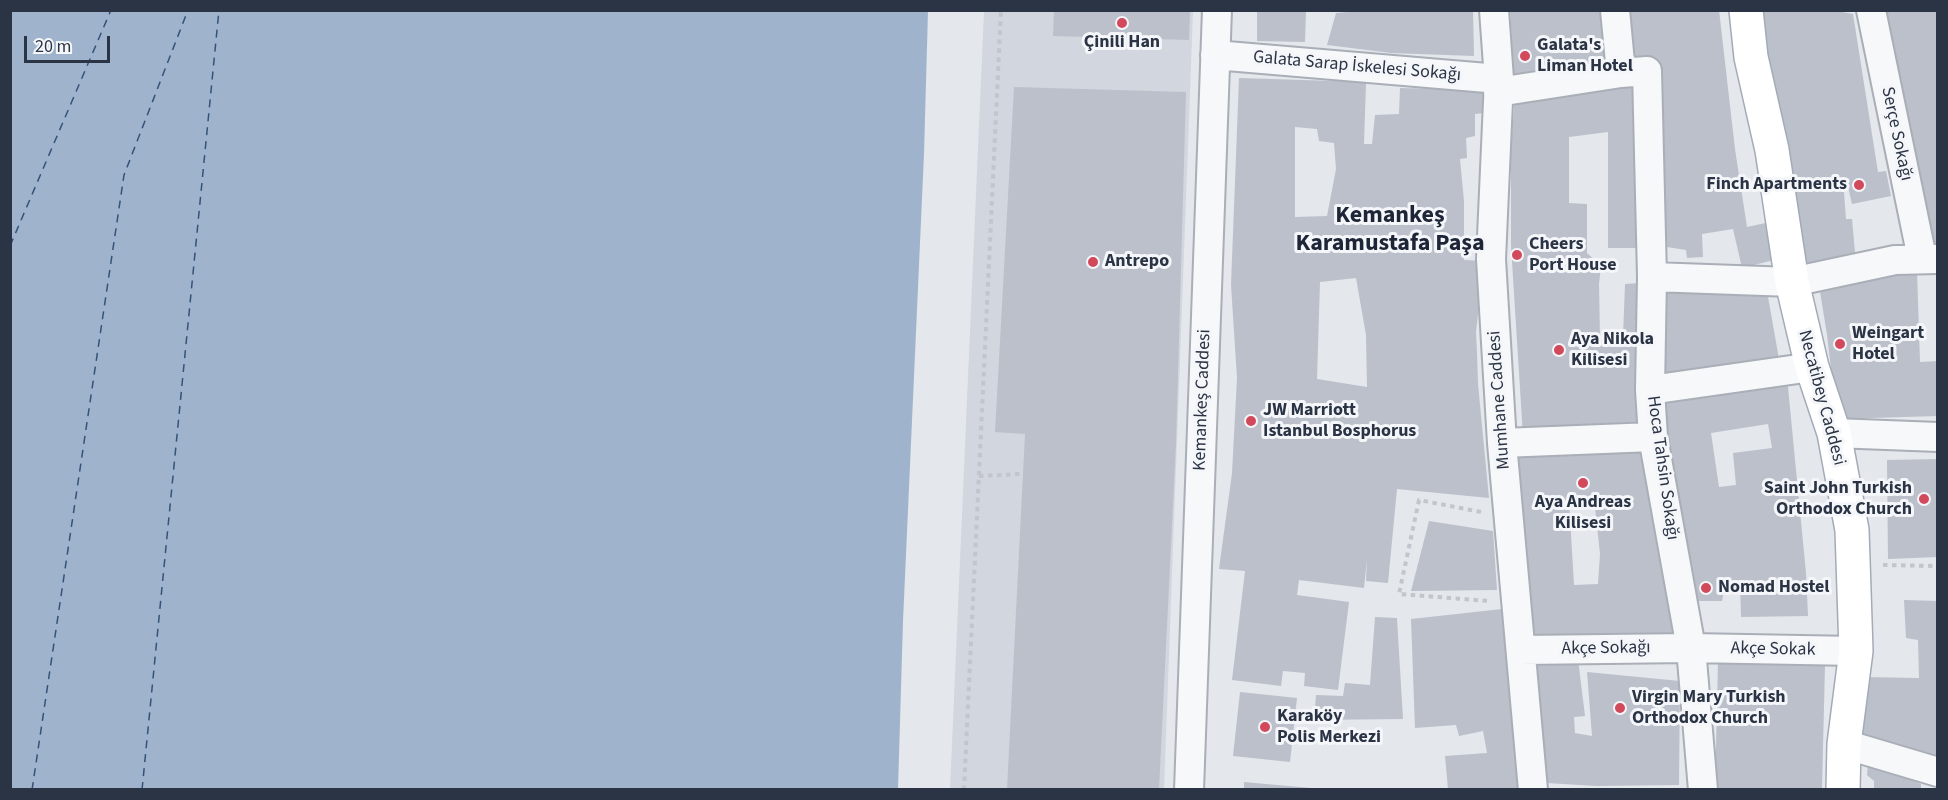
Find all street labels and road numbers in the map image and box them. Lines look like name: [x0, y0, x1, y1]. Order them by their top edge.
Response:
street label: Galata Sarap İskelesi Sokağı: [1252, 47, 1462, 87]
street label: Serçe Sokağı: [1875, 85, 1917, 183]
street label: Necatibey Caddesi: [1793, 328, 1849, 468]
street label: Kemankeş Caddesi: [1190, 329, 1216, 471]
street label: Mumhane Caddesi: [1484, 330, 1516, 470]
street label: Hoca Tahsin Sokağı: [1641, 394, 1683, 542]
street label: Akçe Sokağı: [1561, 637, 1651, 661]
street label: Akçe Sokak: [1730, 638, 1816, 662]

